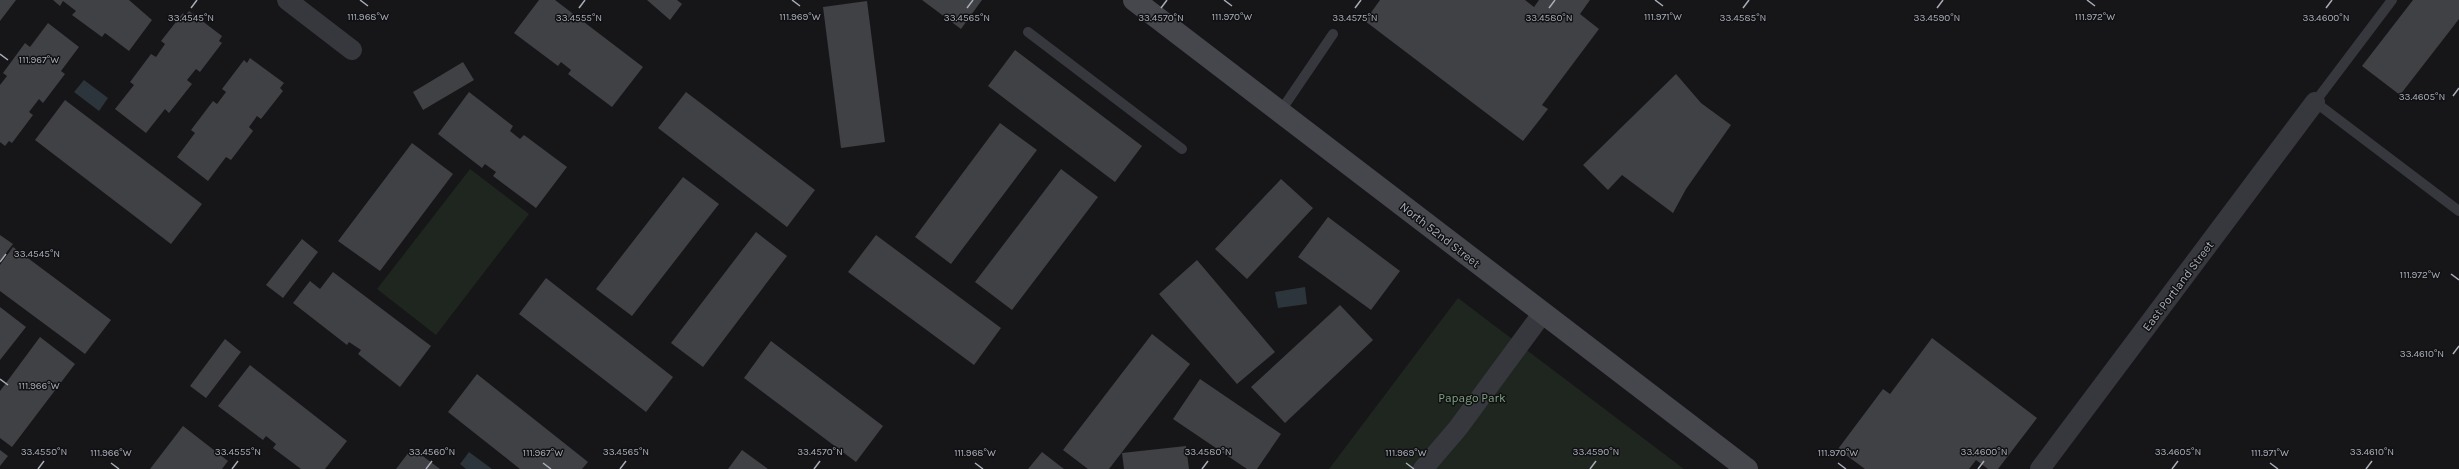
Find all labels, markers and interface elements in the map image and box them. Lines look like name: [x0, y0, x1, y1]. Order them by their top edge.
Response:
text: 111.968°W: [347, 11, 389, 23]
text: 111.969°W: [779, 11, 821, 23]
text: 111.970°W: [1212, 11, 1252, 23]
text: 111.971°W: [1644, 11, 1682, 23]
text: 111.972°W: [2075, 11, 2115, 23]
text: 33.4545°N: [168, 12, 214, 24]
text: 33.4555°N: [556, 12, 602, 24]
text: 33.4565°N: [944, 12, 990, 24]
text: 33.4570°N: [1138, 12, 1184, 24]
text: 33.4575°N: [1332, 12, 1378, 24]
text: 33.4580°N: [1525, 12, 1573, 24]
text: 33.4585°N: [1720, 12, 1766, 24]
text: 33.4590°N: [1914, 12, 1960, 24]
text: 33.4600°N: [2302, 12, 2350, 24]
text: 111.967°W: [19, 54, 59, 66]
text: 33.4605°N: [2399, 91, 2445, 103]
street label: North 52nd Street: [1397, 199, 1483, 271]
street label: East Portland Street: [2140, 238, 2217, 334]
text: 33.4545°N: [14, 248, 60, 260]
text: 111.972°W: [2400, 269, 2440, 281]
text: 33.4610°N: [2400, 348, 2444, 360]
text: 111.966°W: [18, 380, 60, 392]
park label: Papago Park: [1438, 391, 1506, 405]
text: 33.4550°N: [21, 446, 67, 458]
text: 33.4555°N: [215, 446, 261, 458]
text: 33.4560°N: [409, 446, 455, 458]
text: 33.4565°N: [603, 446, 649, 458]
text: 33.4570°N: [797, 446, 843, 458]
text: 33.4580°N: [1184, 446, 1232, 458]
text: 33.4590°N: [1573, 446, 1619, 458]
text: 33.4600°N: [1960, 446, 2008, 458]
text: 33.4605°N: [2155, 446, 2201, 458]
text: 33.4610°N: [2350, 446, 2394, 458]
text: 111.966°W: [90, 447, 132, 459]
text: 111.967°W: [523, 447, 563, 459]
text: 111.968°W: [954, 447, 996, 459]
text: 111.969°W: [1385, 447, 1427, 459]
text: 111.970°W: [1818, 447, 1858, 459]
text: 111.971°W: [2251, 447, 2289, 459]

